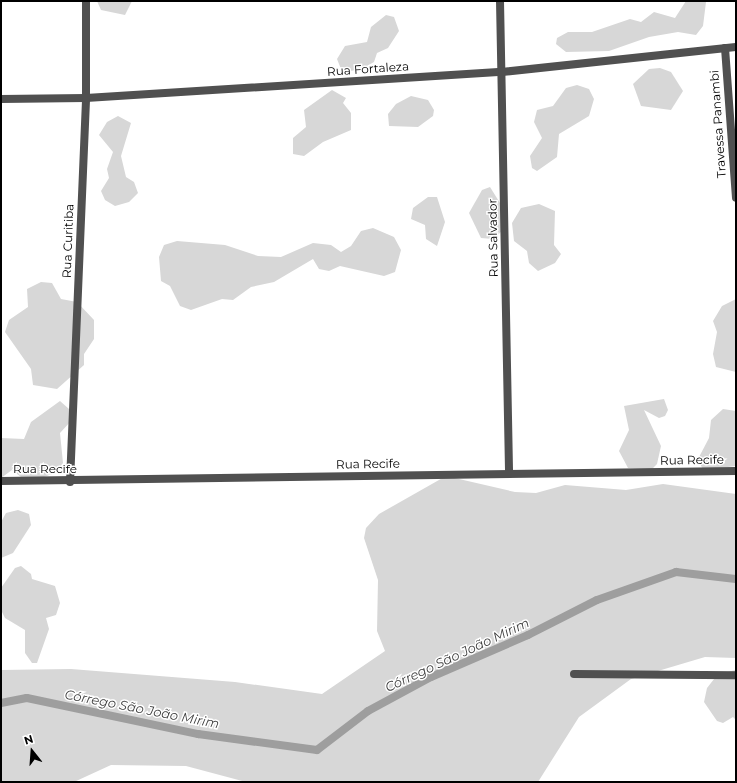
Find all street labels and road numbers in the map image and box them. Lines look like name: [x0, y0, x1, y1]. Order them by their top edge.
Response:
street label: Rua Fortaleza: [326, 59, 410, 79]
street label: Travessa Panambi: [707, 69, 729, 179]
street label: Rua Salvador: [485, 199, 501, 277]
street label: Rua Curitiba: [60, 204, 76, 278]
street label: Rua Recife: [660, 452, 724, 468]
street label: Rua Recife: [336, 456, 400, 472]
street label: Rua Recife: [13, 462, 77, 476]

